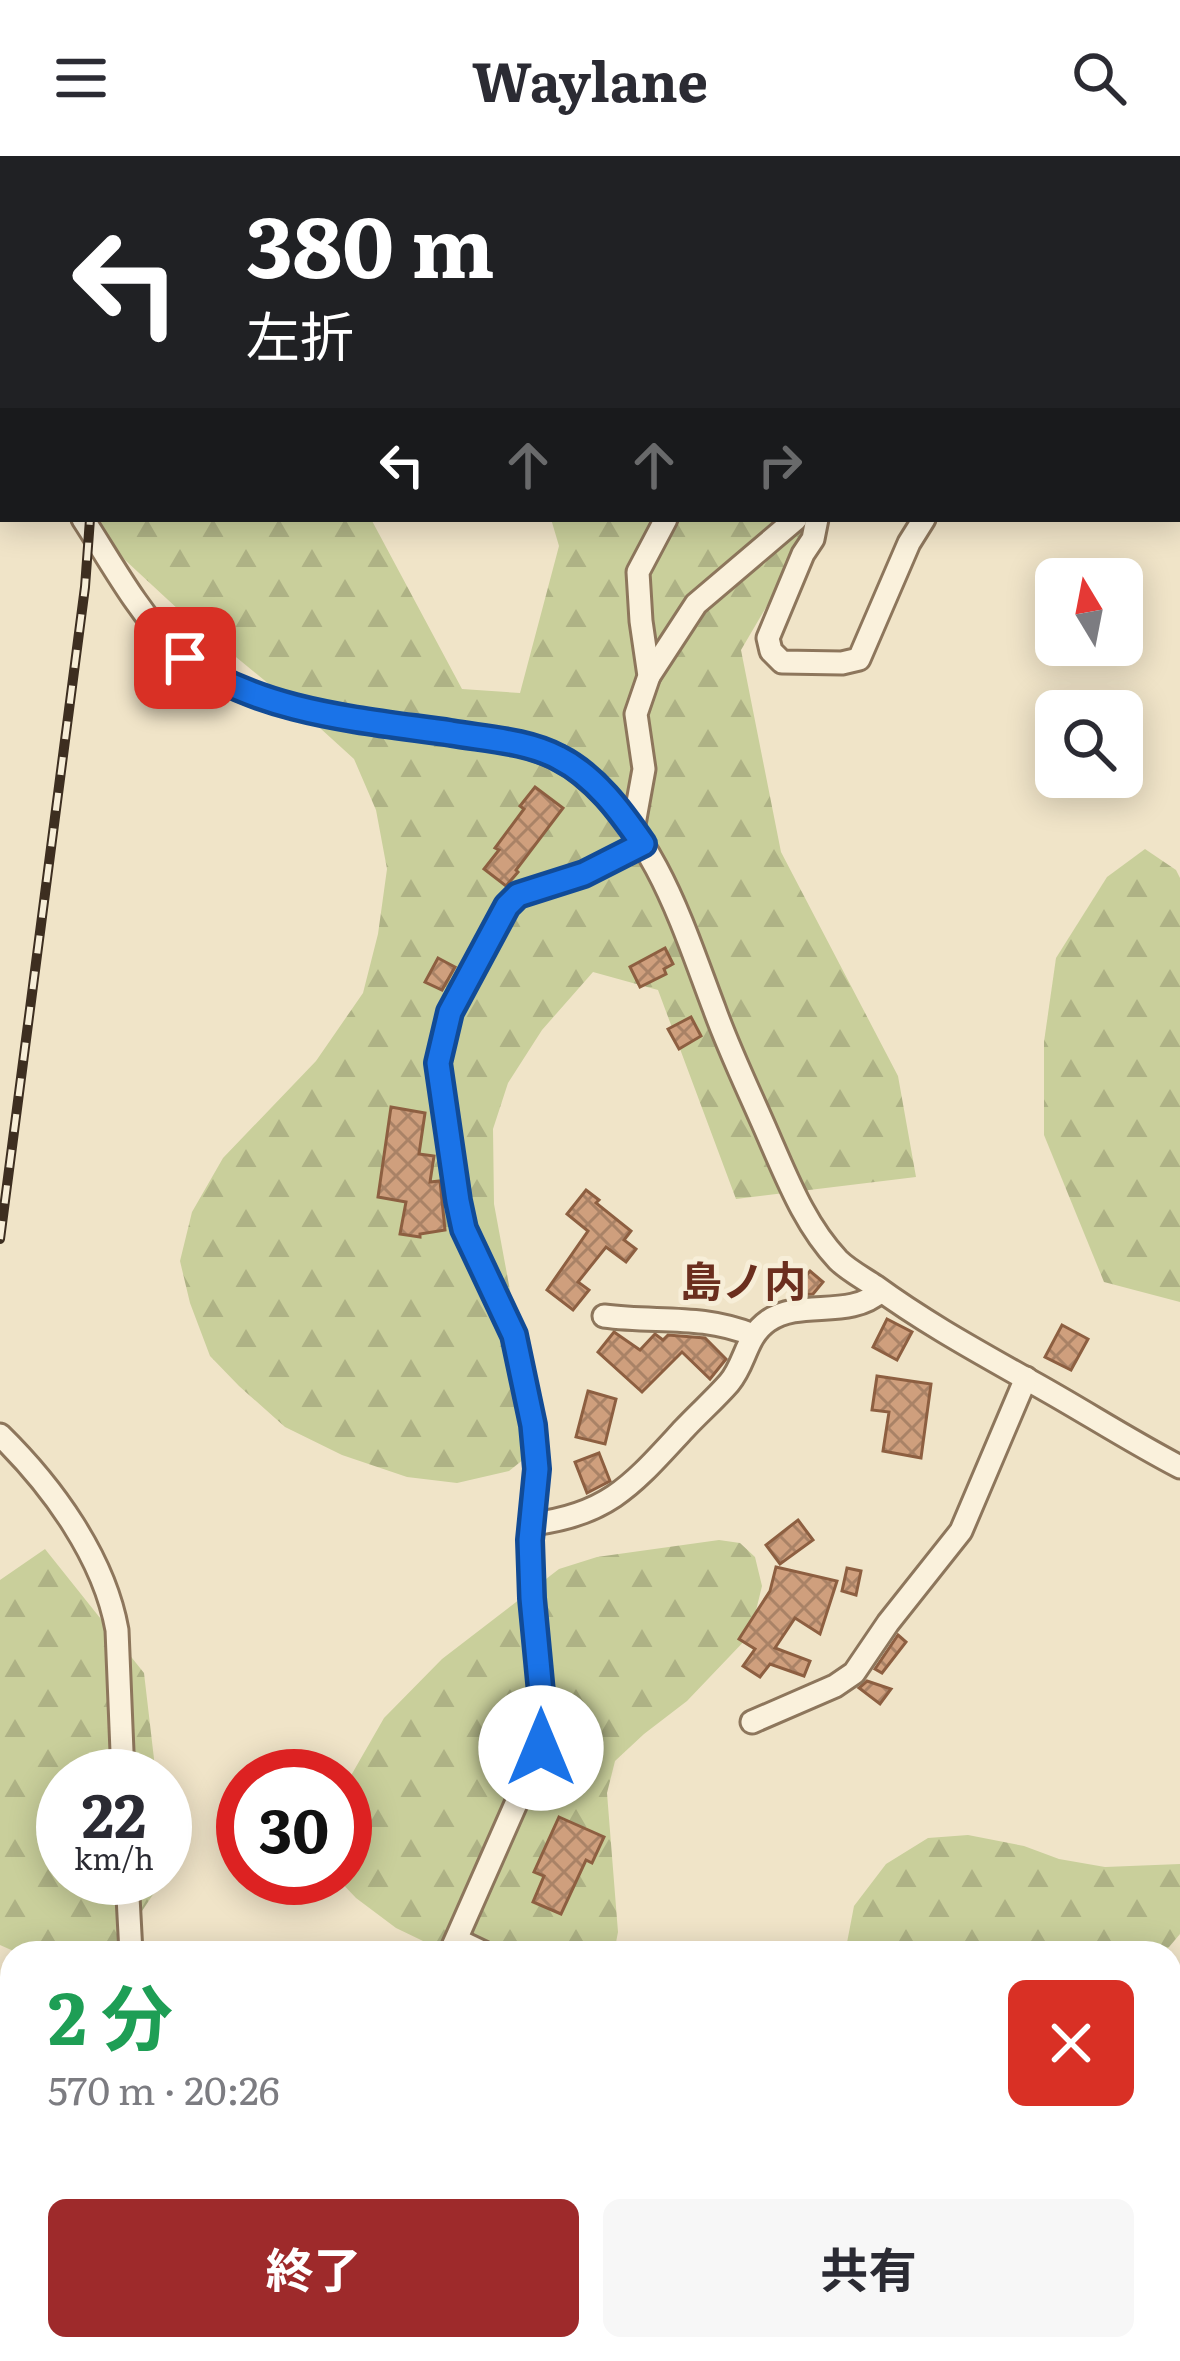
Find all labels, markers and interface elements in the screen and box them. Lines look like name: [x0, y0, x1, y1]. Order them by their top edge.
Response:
text: Waylane: [472, 38, 708, 119]
icon: menu: [48, 45, 114, 111]
icon: search: [1066, 45, 1132, 111]
text: 380 m: [246, 179, 495, 304]
icon: left: [48, 204, 204, 360]
text: 左折: [246, 293, 354, 374]
icon: left: [369, 432, 435, 498]
icon: ahead: [495, 432, 561, 498]
icon: ahead: [621, 432, 687, 498]
icon: right: [747, 432, 813, 498]
north arrow: [1035, 558, 1143, 666]
map controls: [1035, 558, 1143, 798]
pin: [134, 607, 236, 709]
icon: arrive: [152, 625, 218, 691]
button: search: [1035, 690, 1143, 798]
district label: 島ノ内: [680, 1248, 806, 1310]
position arrow: [478, 1685, 604, 1811]
speed limit sign: 30: [216, 1749, 372, 1905]
text: 22: [82, 1767, 146, 1856]
text: km/h: [74, 1835, 154, 1879]
text: 2 分: [48, 1960, 173, 2067]
button: close: [1008, 1980, 1134, 2106]
text: 570 m · 20:26: [48, 2059, 280, 2117]
button: 終了: [48, 2199, 579, 2337]
button: 共有: [603, 2199, 1134, 2337]

